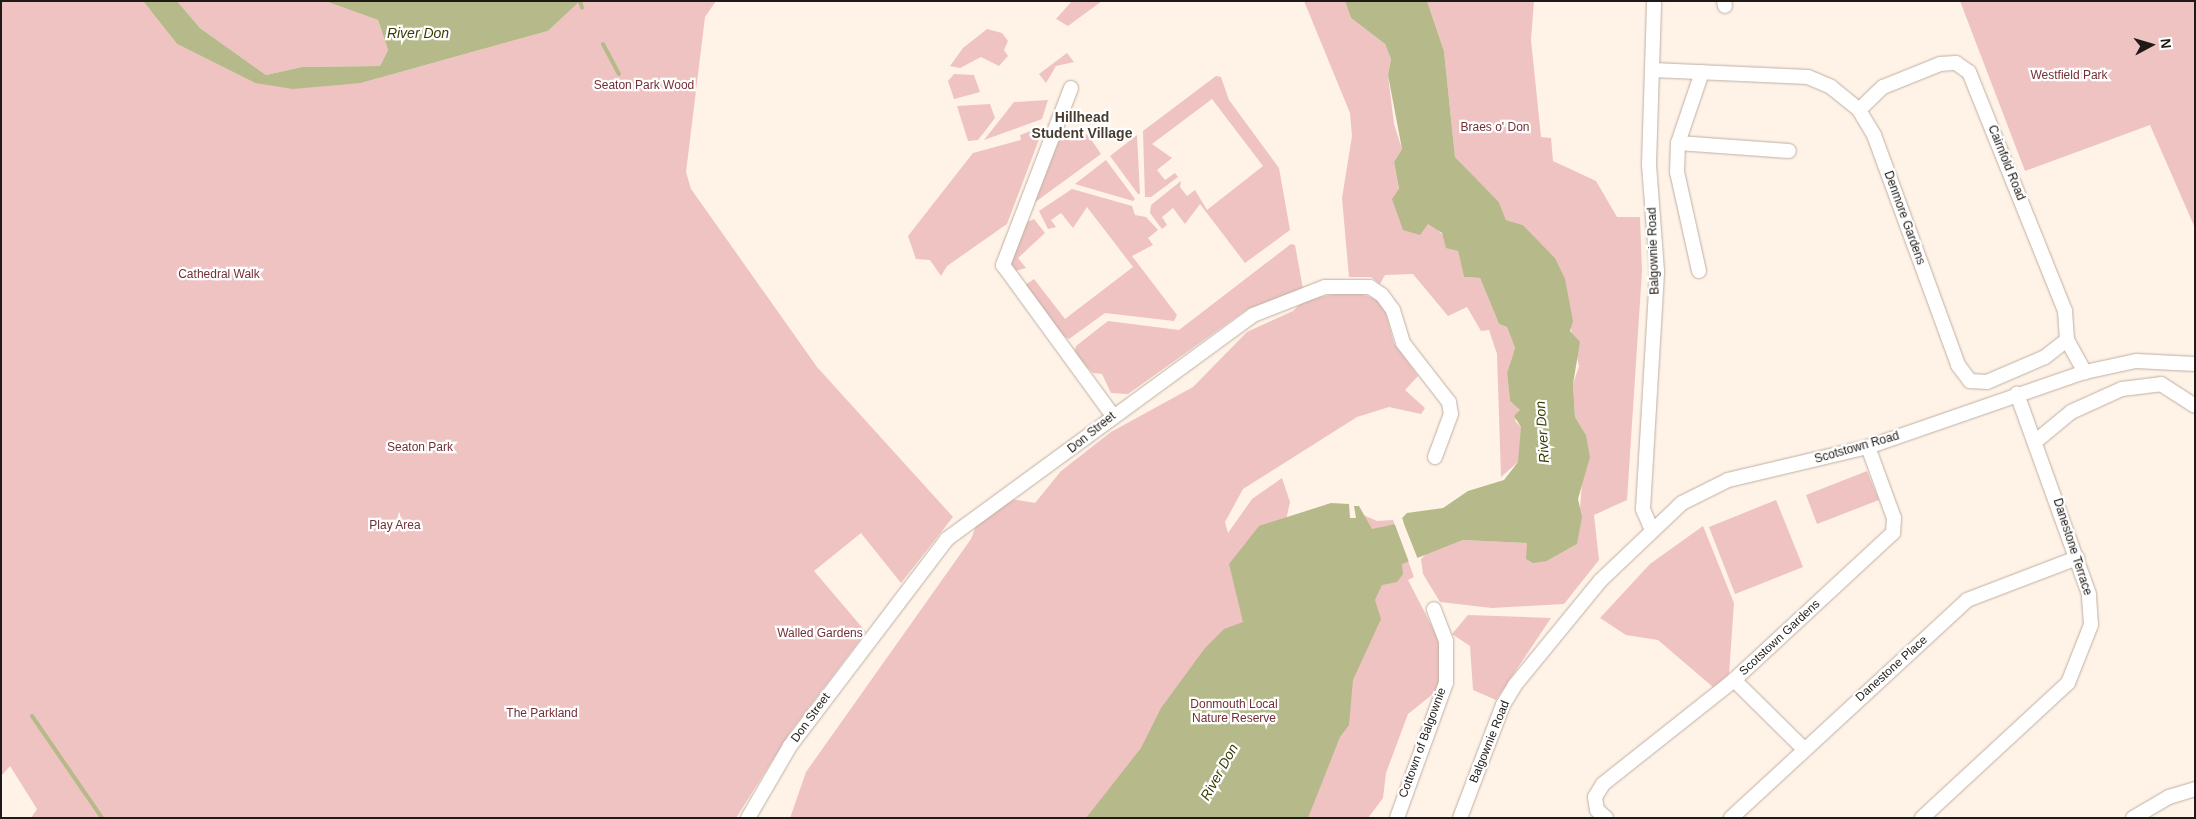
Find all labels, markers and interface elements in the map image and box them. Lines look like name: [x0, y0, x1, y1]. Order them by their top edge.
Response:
north arrow: [2126, 20, 2176, 70]
water label: River Don: [387, 25, 449, 41]
text: N: [2157, 38, 2174, 49]
park label: Westfield Park: [2030, 69, 2108, 83]
park label: Seaton Park Wood: [594, 79, 694, 93]
district label: Hillhead Student Village: [1032, 109, 1132, 142]
park label: Braes o' Don: [1461, 121, 1529, 135]
street label: Cairnfold Road: [1984, 123, 2028, 203]
street label: Denmore Gardens: [1880, 169, 1928, 267]
street label: Balgownie Road: [1645, 207, 1663, 295]
park label: Cathedral Walk: [178, 268, 260, 282]
water label: River Don: [1531, 400, 1553, 464]
street label: Don Street: [1065, 409, 1119, 457]
street label: Scotstown Road: [1813, 429, 1901, 467]
park label: Seaton Park: [387, 441, 453, 455]
street label: Danestone Terrace: [2049, 497, 2095, 597]
park label: Play Area: [369, 519, 421, 533]
street label: Scotstown Gardens: [1737, 597, 1823, 679]
park label: Walled Gardens: [777, 627, 863, 641]
street label: Danestone Place: [1853, 633, 1931, 705]
street label: Cottown of Balgownie: [1396, 686, 1450, 800]
street label: Don Street: [788, 691, 834, 745]
park label: Donmouth Local Nature Reserve: [1190, 698, 1278, 726]
street label: Balgownie Road: [1467, 699, 1513, 785]
park label: The Parkland: [506, 707, 578, 721]
water label: River Don: [1197, 741, 1241, 803]

